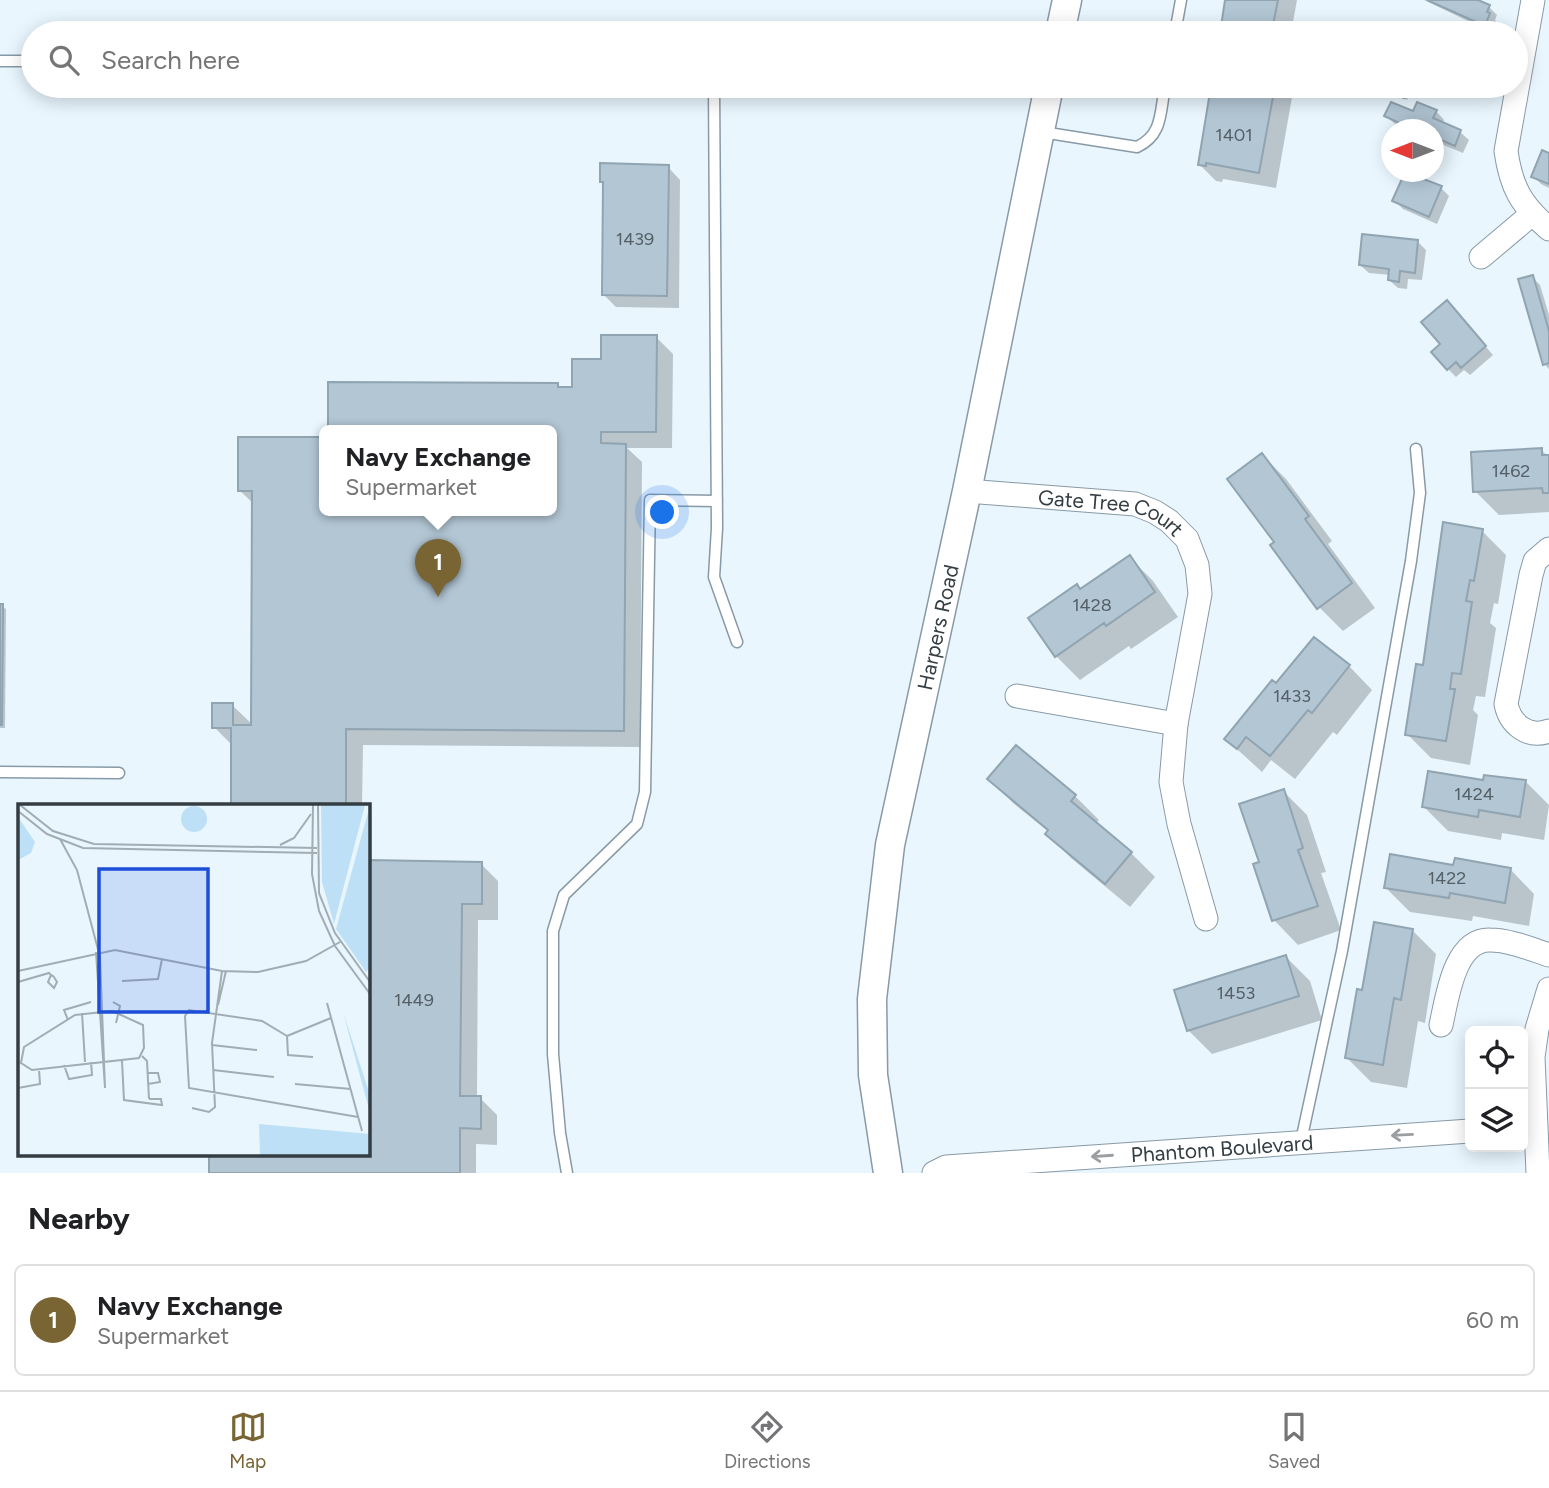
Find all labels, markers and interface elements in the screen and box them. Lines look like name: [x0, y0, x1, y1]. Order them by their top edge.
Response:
search box: [21, 21, 1528, 98]
icon: search: [45, 41, 83, 79]
text: Search here: [101, 44, 240, 76]
north arrow: [1381, 119, 1444, 182]
house number: 1401: [1215, 124, 1253, 146]
house number: 1439: [616, 228, 654, 250]
popup: [319, 425, 557, 516]
text: Navy Exchange: [345, 441, 531, 473]
house number: 1462: [1492, 460, 1530, 482]
text: Supermarket: [345, 473, 477, 501]
street label: Gate Tree Court: [1037, 484, 1189, 541]
your location: [645, 495, 679, 529]
pin: 1: [415, 539, 461, 597]
street label: Harpers Road: [912, 562, 963, 692]
house number: 1428: [1072, 594, 1112, 616]
house number: 1433: [1273, 685, 1311, 707]
house number: 1424: [1454, 783, 1494, 805]
inset map: [18, 804, 369, 1156]
house number: 1422: [1428, 867, 1466, 889]
house number: 1453: [1217, 982, 1255, 1004]
house number: 1449: [394, 989, 434, 1011]
map controls: [1465, 1026, 1528, 1152]
button: locate: [1465, 1026, 1528, 1089]
button: layers: [1465, 1089, 1528, 1152]
street label: Phantom Boulevard: [1130, 1129, 1314, 1167]
one-way arrow: [1391, 1129, 1414, 1142]
one-way arrow: [1091, 1150, 1114, 1163]
text: Nearby: [28, 1200, 130, 1237]
text: Navy Exchange: [97, 1290, 283, 1322]
text: 1: [48, 1306, 58, 1334]
text: 60 m: [1466, 1306, 1519, 1334]
text: Supermarket: [97, 1322, 229, 1350]
tab: Map: [229, 1408, 267, 1473]
tab: Directions: [724, 1408, 811, 1473]
tab: Saved: [1268, 1408, 1320, 1473]

